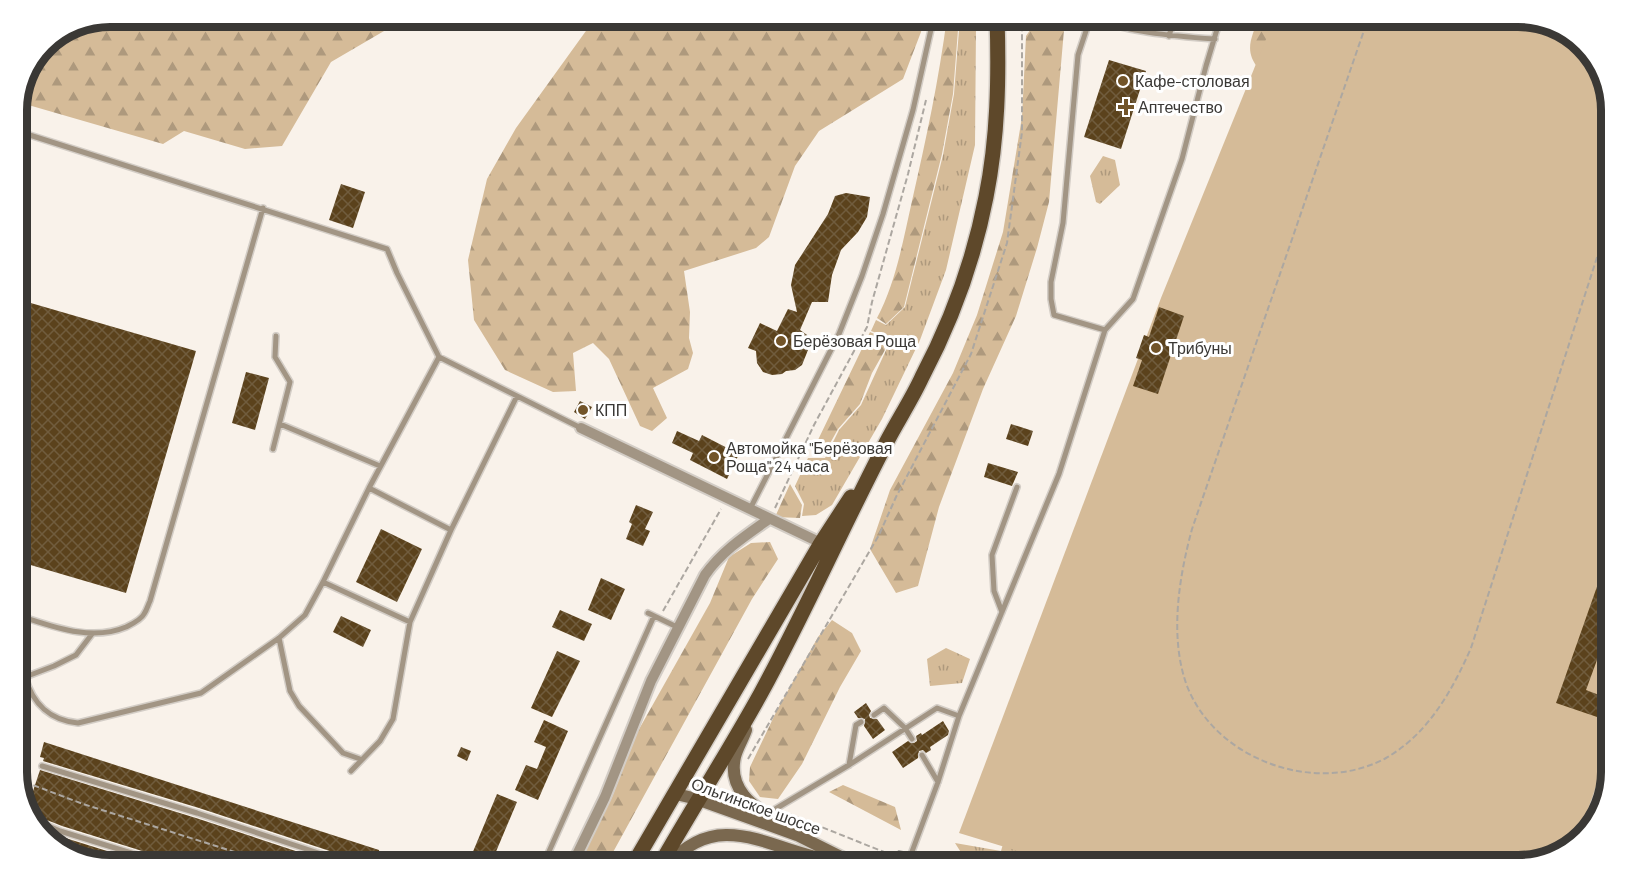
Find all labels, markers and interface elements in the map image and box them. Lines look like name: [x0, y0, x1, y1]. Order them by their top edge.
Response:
place label: Кафе-столовая: [1135, 71, 1250, 90]
marker: Кафе-столовая: [1116, 74, 1130, 88]
place label: Аптечество: [1138, 97, 1223, 116]
marker: Аптечество: [1119, 100, 1133, 114]
place label: Берёзовая Роща: [793, 331, 916, 350]
marker: Берёзовая Роща: [774, 334, 788, 348]
place label: Трибуны: [1168, 338, 1232, 357]
marker: Трибуны: [1149, 341, 1163, 355]
place label: КПП: [595, 400, 627, 419]
marker: КПП: [576, 403, 590, 417]
place label: Автомойка "Берёзовая Роща" 24 часа: [726, 438, 893, 475]
marker: Автомойка "Берёзовая Роща" 24 часа: [707, 450, 721, 464]
street label: Ольгинское шоссе: [689, 773, 824, 838]

